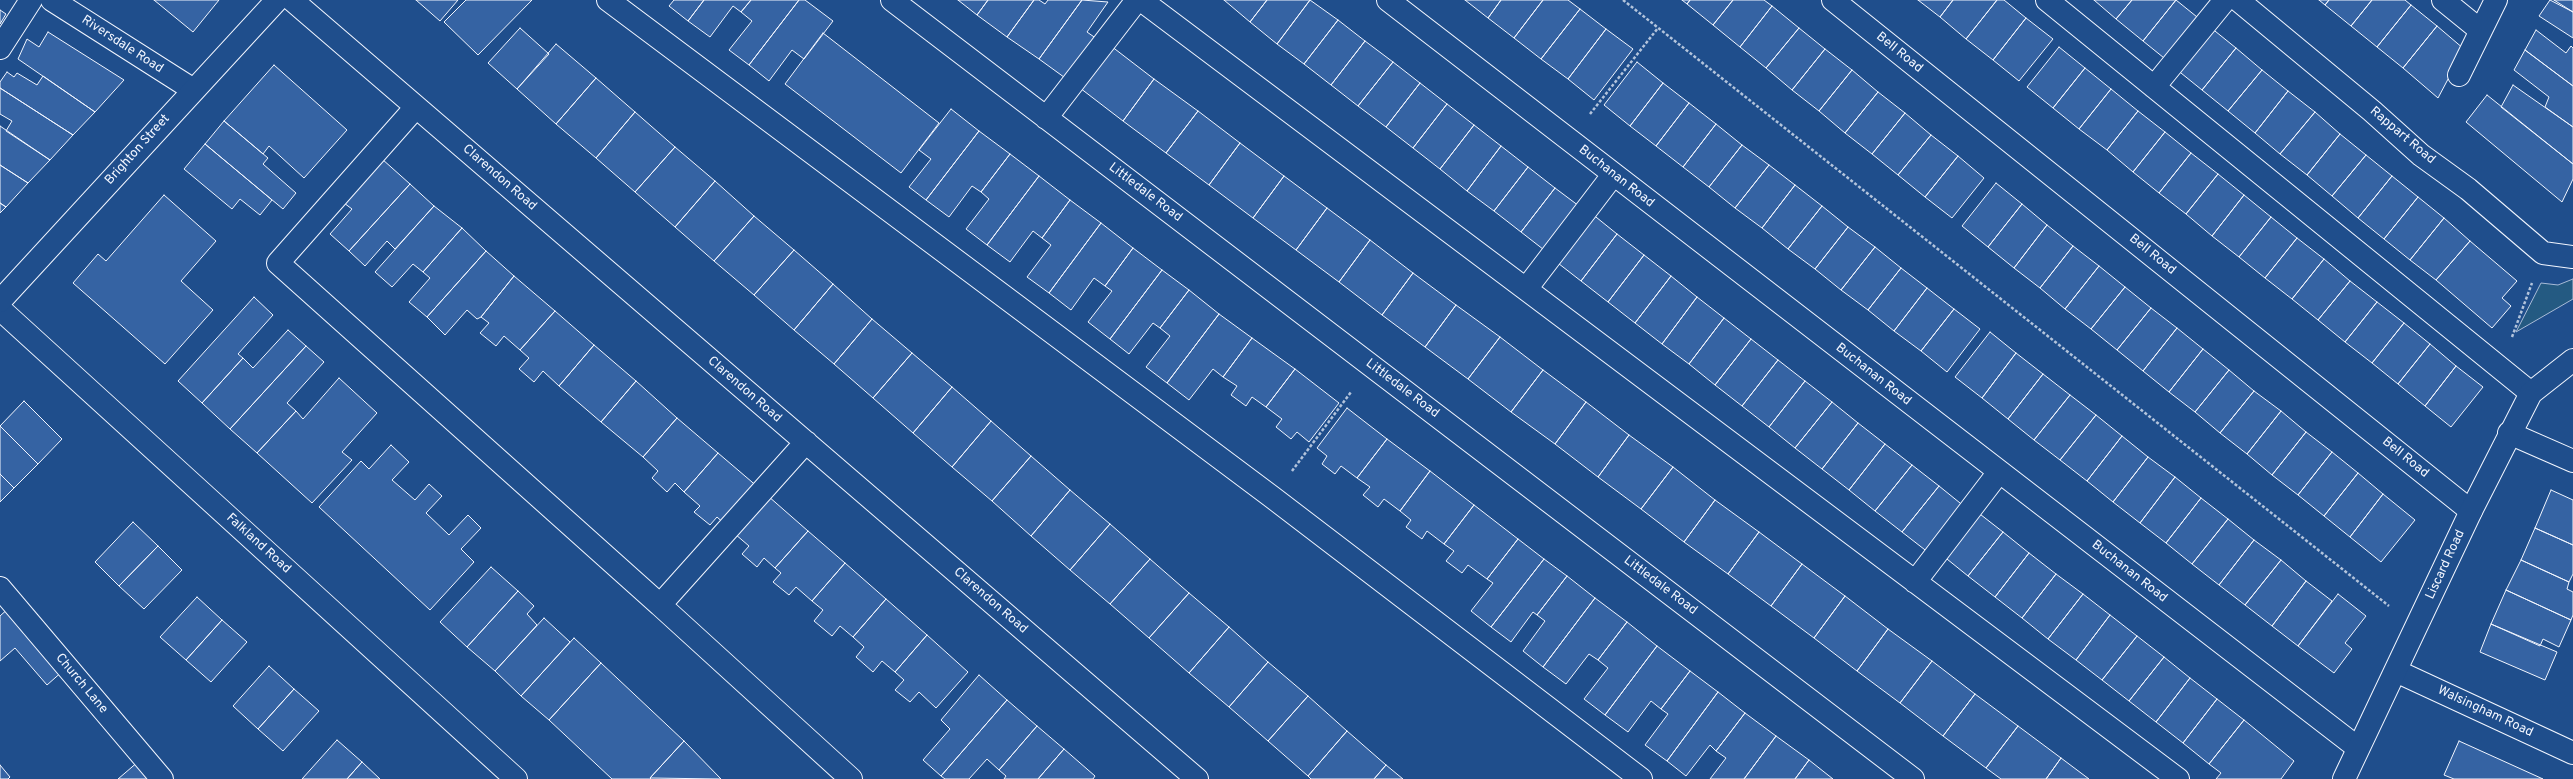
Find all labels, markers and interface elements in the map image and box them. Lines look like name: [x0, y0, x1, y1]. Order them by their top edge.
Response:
street label: Riversdale Road: [78, 13, 166, 77]
street label: Bell Road: [1872, 29, 1926, 77]
street label: Rappart Road: [2366, 104, 2438, 168]
street label: Brighton Street: [102, 112, 174, 188]
street label: Clarendon Road: [459, 142, 539, 214]
street label: Buchanan Road: [1575, 143, 1657, 211]
street label: Littledale Road: [1105, 160, 1185, 226]
street label: Bell Road: [2125, 231, 2179, 279]
street label: Buchanan Road: [1832, 341, 1914, 409]
street label: Clarendon Road: [704, 354, 784, 426]
street label: Littledale Road: [1362, 356, 1442, 422]
street label: Bell Road: [2378, 434, 2432, 482]
street label: Falkland Road: [222, 511, 294, 577]
street label: Liscard Road: [2423, 528, 2469, 602]
street label: Buchanan Road: [2088, 538, 2170, 606]
street label: Littledale Road: [1620, 553, 1700, 619]
street label: Clarendon Road: [950, 565, 1030, 637]
street label: Church Lane: [51, 651, 111, 717]
street label: Walsingham Road: [2435, 683, 2535, 741]

